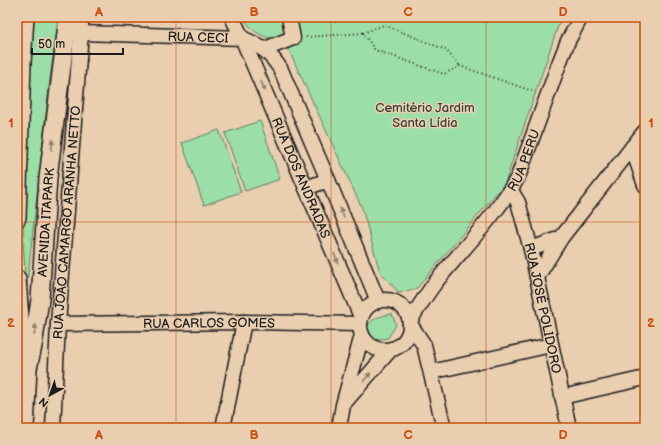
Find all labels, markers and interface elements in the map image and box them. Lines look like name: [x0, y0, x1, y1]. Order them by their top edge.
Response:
text: A: [94, 4, 103, 20]
text: B: [249, 4, 259, 20]
text: C: [403, 4, 413, 20]
text: D: [558, 4, 568, 20]
street label: RUA CECI: [167, 29, 229, 47]
scale bar: [32, 30, 123, 56]
text: 50 m: [38, 37, 65, 52]
one-way arrow: [260, 81, 266, 93]
park label: Cemitério Jardim Santa Lídia: [375, 100, 475, 131]
street label: RUA JOÃO CAMARGO ARANHA NETTO: [50, 105, 84, 340]
text: 1: [8, 115, 14, 131]
street label: RUA DOS ANDRADAS: [268, 115, 333, 241]
text: 1: [648, 115, 654, 131]
street label: RUA PERU: [504, 127, 544, 195]
one-way arrow: [49, 139, 55, 151]
street label: AVENIDA ITAPARK: [35, 166, 58, 277]
one-way arrow: [339, 208, 345, 219]
street label: RUA JOSÉ POLIDORO: [521, 241, 564, 375]
one-way arrow: [333, 252, 339, 264]
text: 2: [7, 315, 15, 331]
street label: RUA CARLOS GOMES: [143, 315, 275, 332]
text: 2: [647, 315, 655, 331]
one-way arrow: [32, 324, 38, 336]
one-way arrow: [363, 372, 372, 382]
north arrow: [30, 375, 70, 415]
text: N: [36, 395, 51, 410]
text: A: [94, 427, 103, 443]
text: B: [249, 427, 259, 443]
text: C: [403, 427, 413, 443]
text: D: [558, 427, 568, 443]

